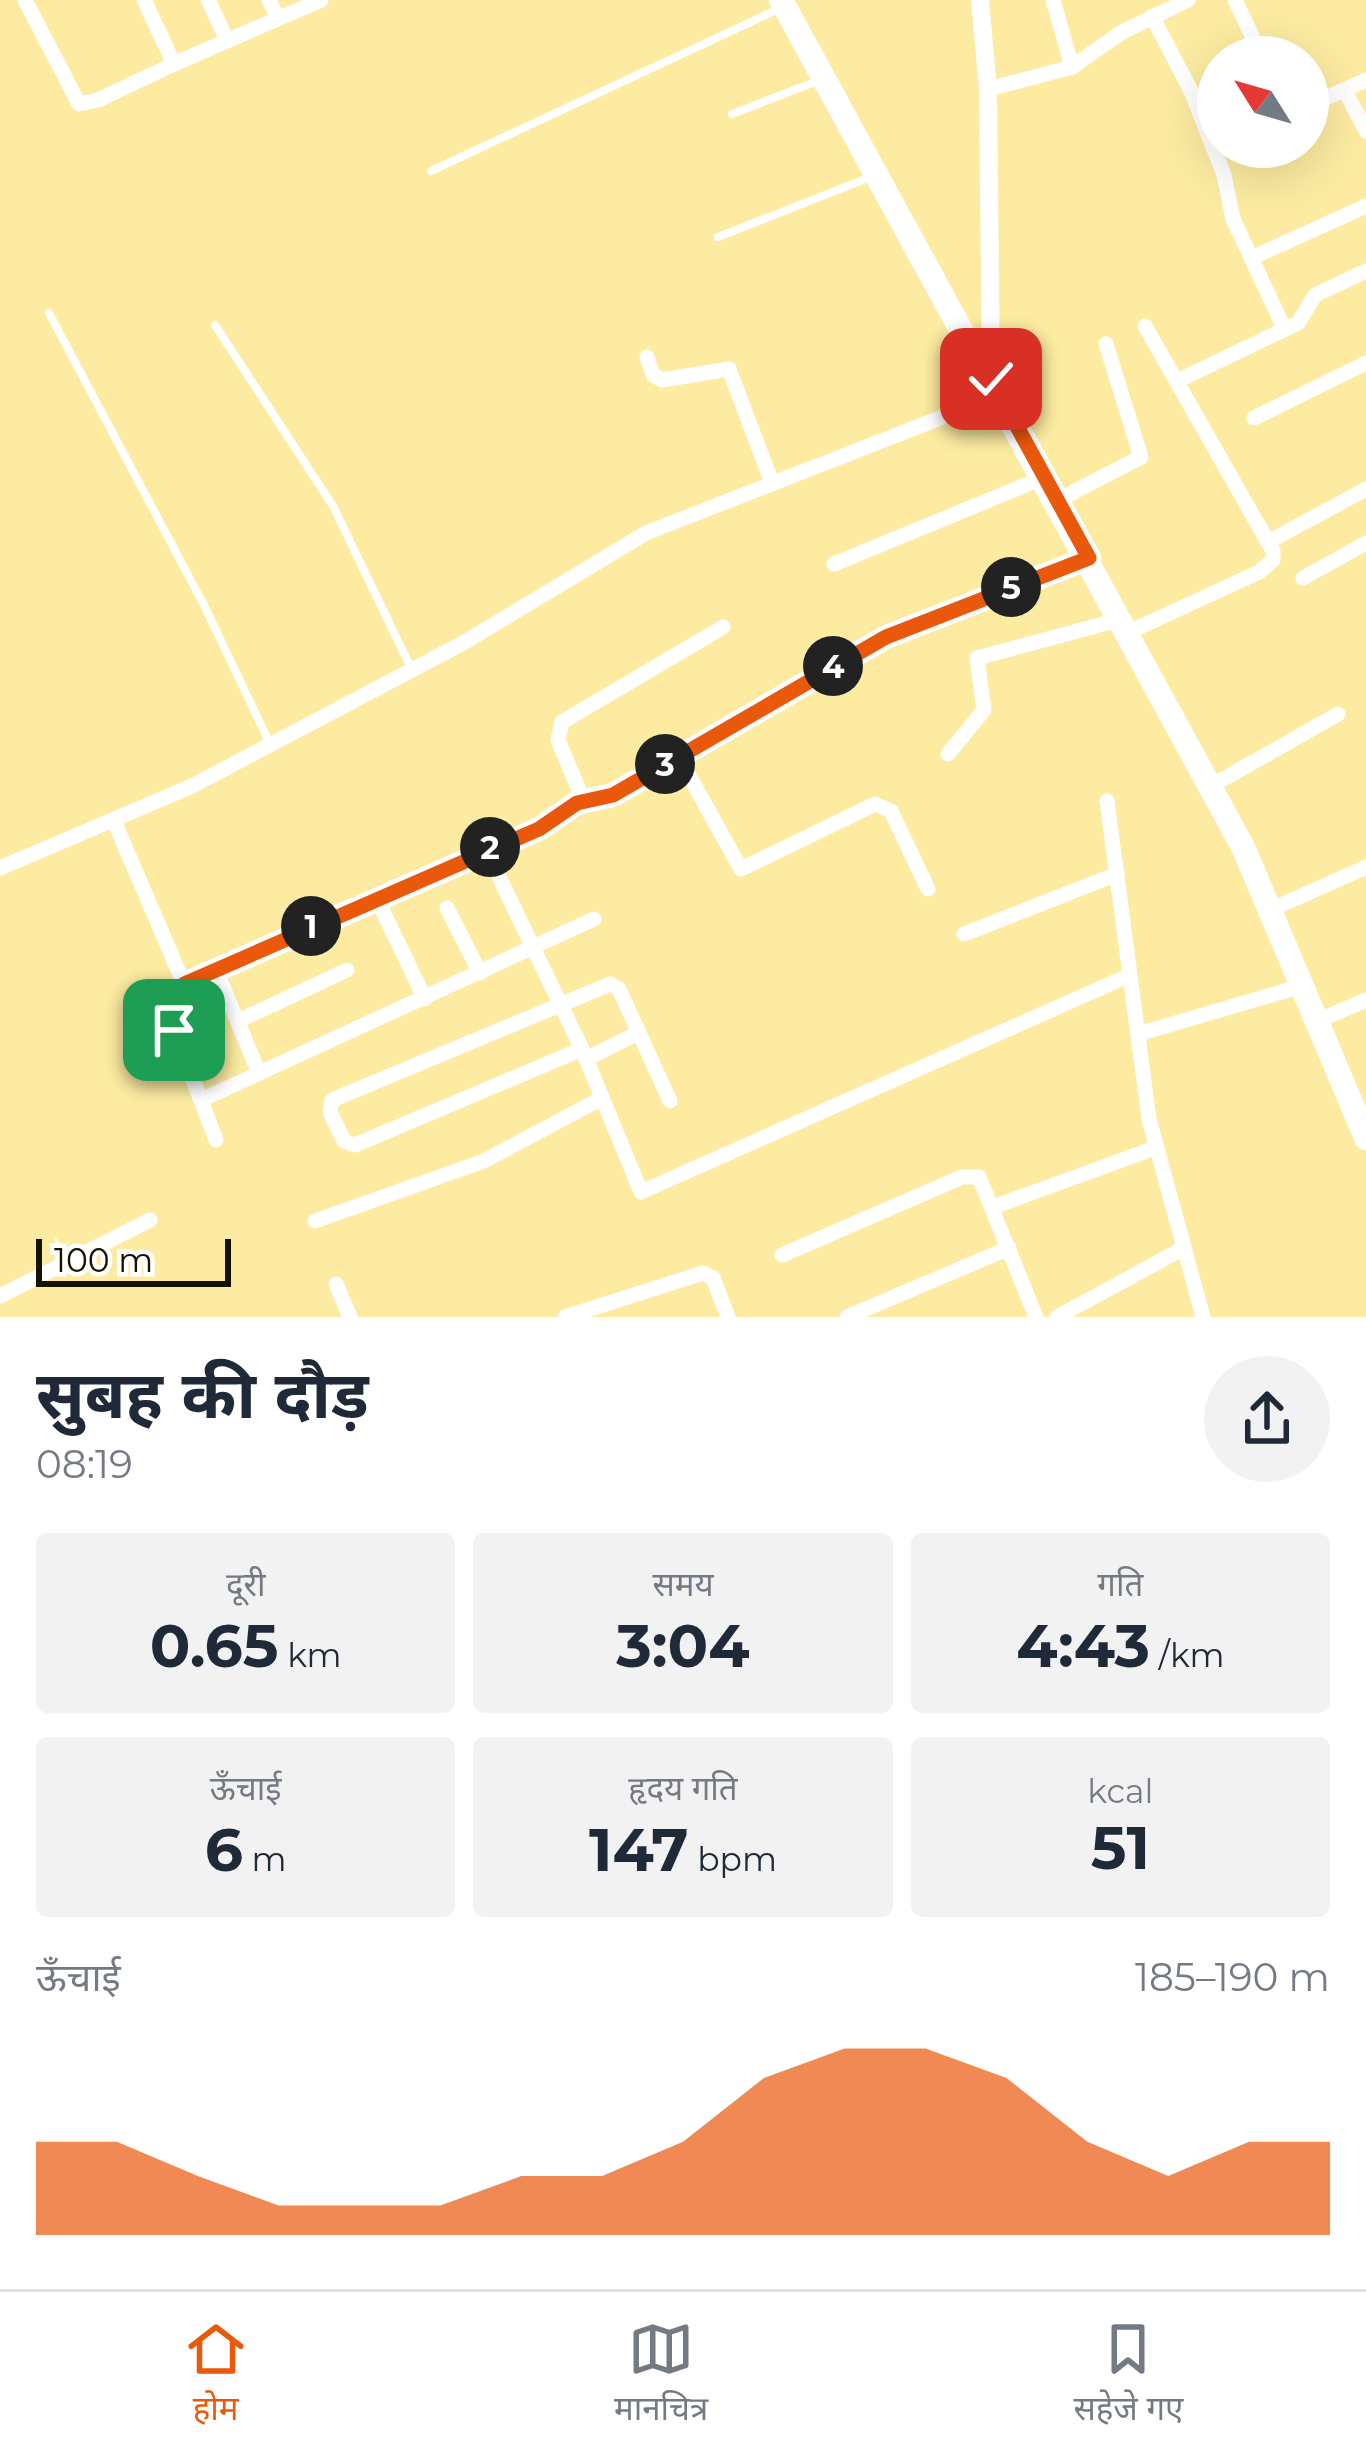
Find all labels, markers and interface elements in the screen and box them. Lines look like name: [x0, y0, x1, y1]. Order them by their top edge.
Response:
north arrow: [1197, 36, 1329, 168]
map controls: [1197, 36, 1329, 168]
pin: [940, 328, 1042, 430]
icon: check: [958, 346, 1024, 412]
pin: 5: [981, 557, 1041, 617]
text: 5: [1001, 567, 1021, 607]
pin: 4: [803, 636, 863, 696]
text: 4: [822, 646, 844, 686]
pin: 3: [635, 734, 695, 794]
text: 3: [655, 744, 675, 784]
pin: 2: [460, 817, 520, 877]
text: 2: [480, 827, 500, 867]
pin: 1: [281, 896, 341, 956]
text: 1: [305, 906, 317, 946]
pin: [123, 979, 225, 1081]
icon: arrive: [141, 997, 207, 1063]
scale bar: [36, 1233, 231, 1286]
text: 100 m: [54, 1240, 153, 1280]
text: सुबह की दौड़: [36, 1354, 369, 1435]
button: share: [1204, 1356, 1330, 1482]
text: 08:19: [36, 1440, 133, 1488]
text: दूरी: [226, 1564, 265, 1604]
text: समय: [652, 1564, 714, 1604]
text: गति: [1097, 1564, 1143, 1604]
text: 0.65: [150, 1609, 279, 1682]
text: 3:04: [616, 1609, 750, 1682]
text: 4:43: [1016, 1609, 1150, 1682]
text: km: [279, 1635, 342, 1675]
text: /km: [1150, 1635, 1225, 1675]
text: ऊँचाई: [210, 1768, 281, 1808]
text: हृदय गति: [628, 1768, 738, 1808]
text: kcal: [1087, 1771, 1153, 1811]
text: 51: [1091, 1811, 1150, 1884]
text: 6: [205, 1813, 243, 1886]
text: 147: [589, 1813, 689, 1886]
text: m: [243, 1839, 287, 1879]
text: bpm: [689, 1839, 777, 1879]
text: ऊँचाई: [36, 1953, 121, 2001]
text: 185–190 m: [1135, 1953, 1330, 2001]
tab: होम: [183, 2316, 249, 2433]
tab: मानचित्र: [614, 2316, 708, 2433]
tab: सहेजे गए: [1074, 2316, 1183, 2433]

